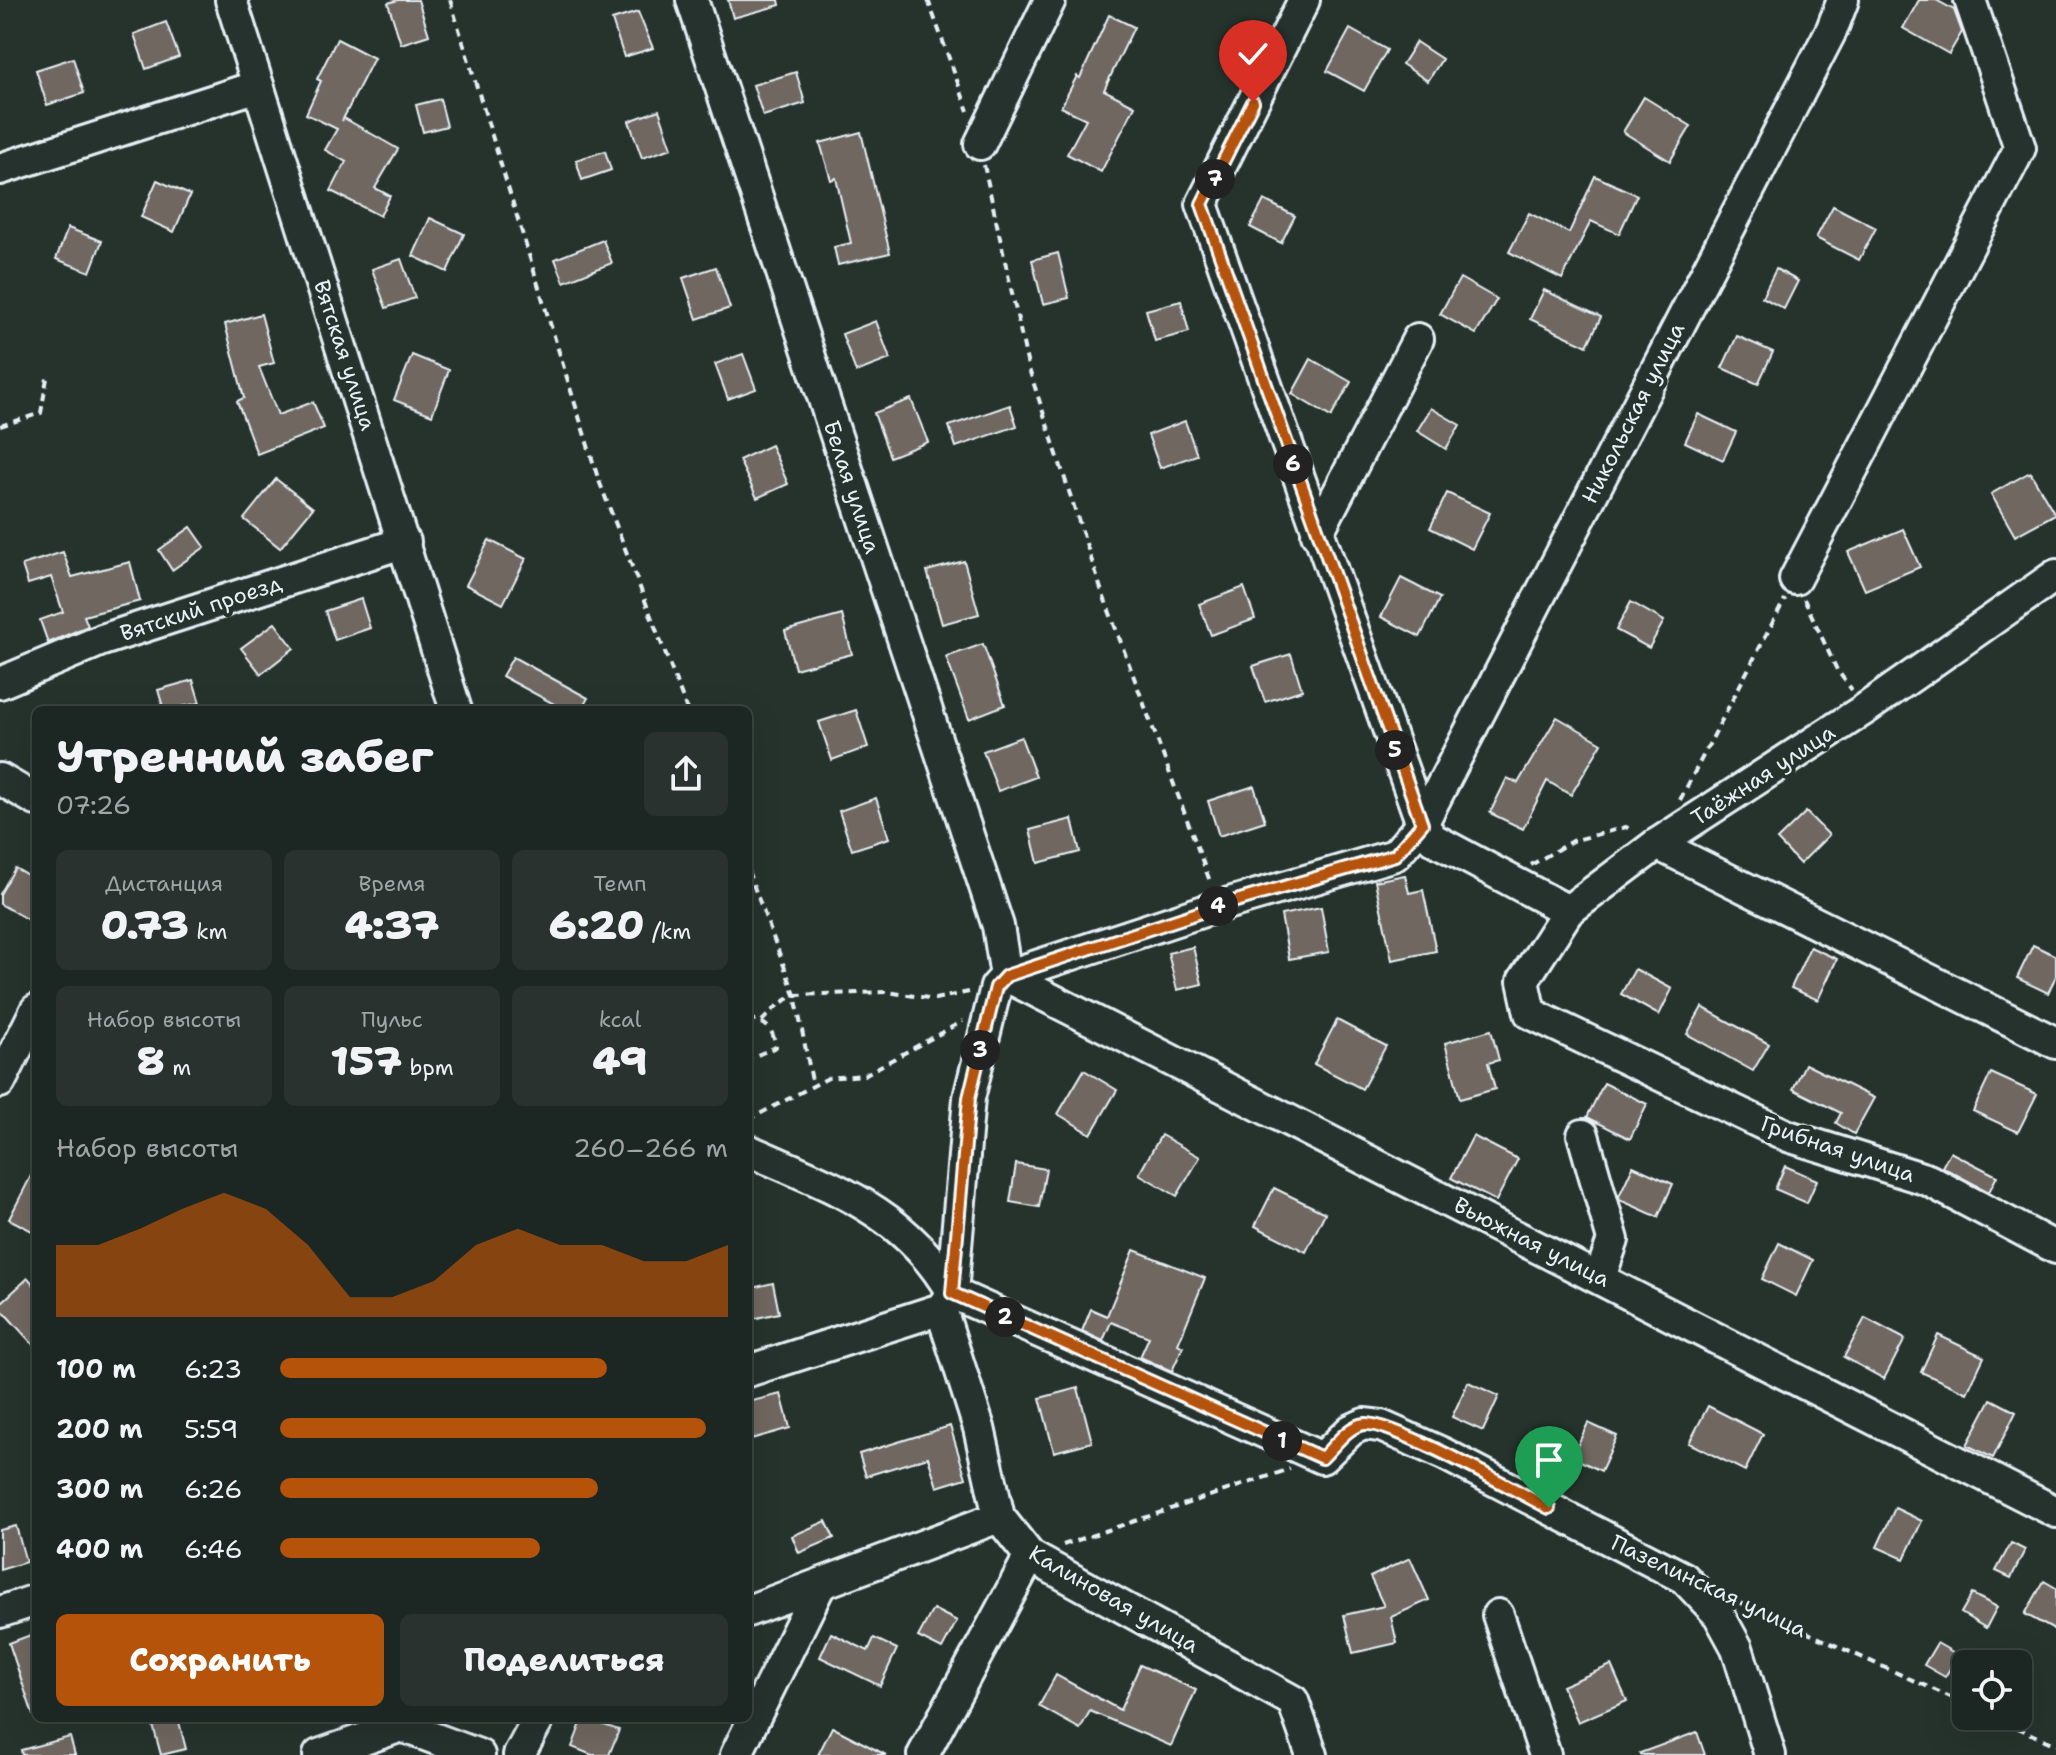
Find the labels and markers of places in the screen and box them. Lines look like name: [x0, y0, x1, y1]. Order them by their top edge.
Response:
pin: [1219, 20, 1287, 102]
pin: 7: [1195, 159, 1235, 199]
pin: 6: [1273, 444, 1313, 484]
pin: 5: [1375, 730, 1415, 770]
pin: 4: [1198, 886, 1238, 926]
pin: 3: [960, 1030, 1000, 1070]
pin: 2: [985, 1297, 1025, 1337]
pin: 1: [1262, 1421, 1302, 1461]
pin: [1515, 1426, 1583, 1508]

